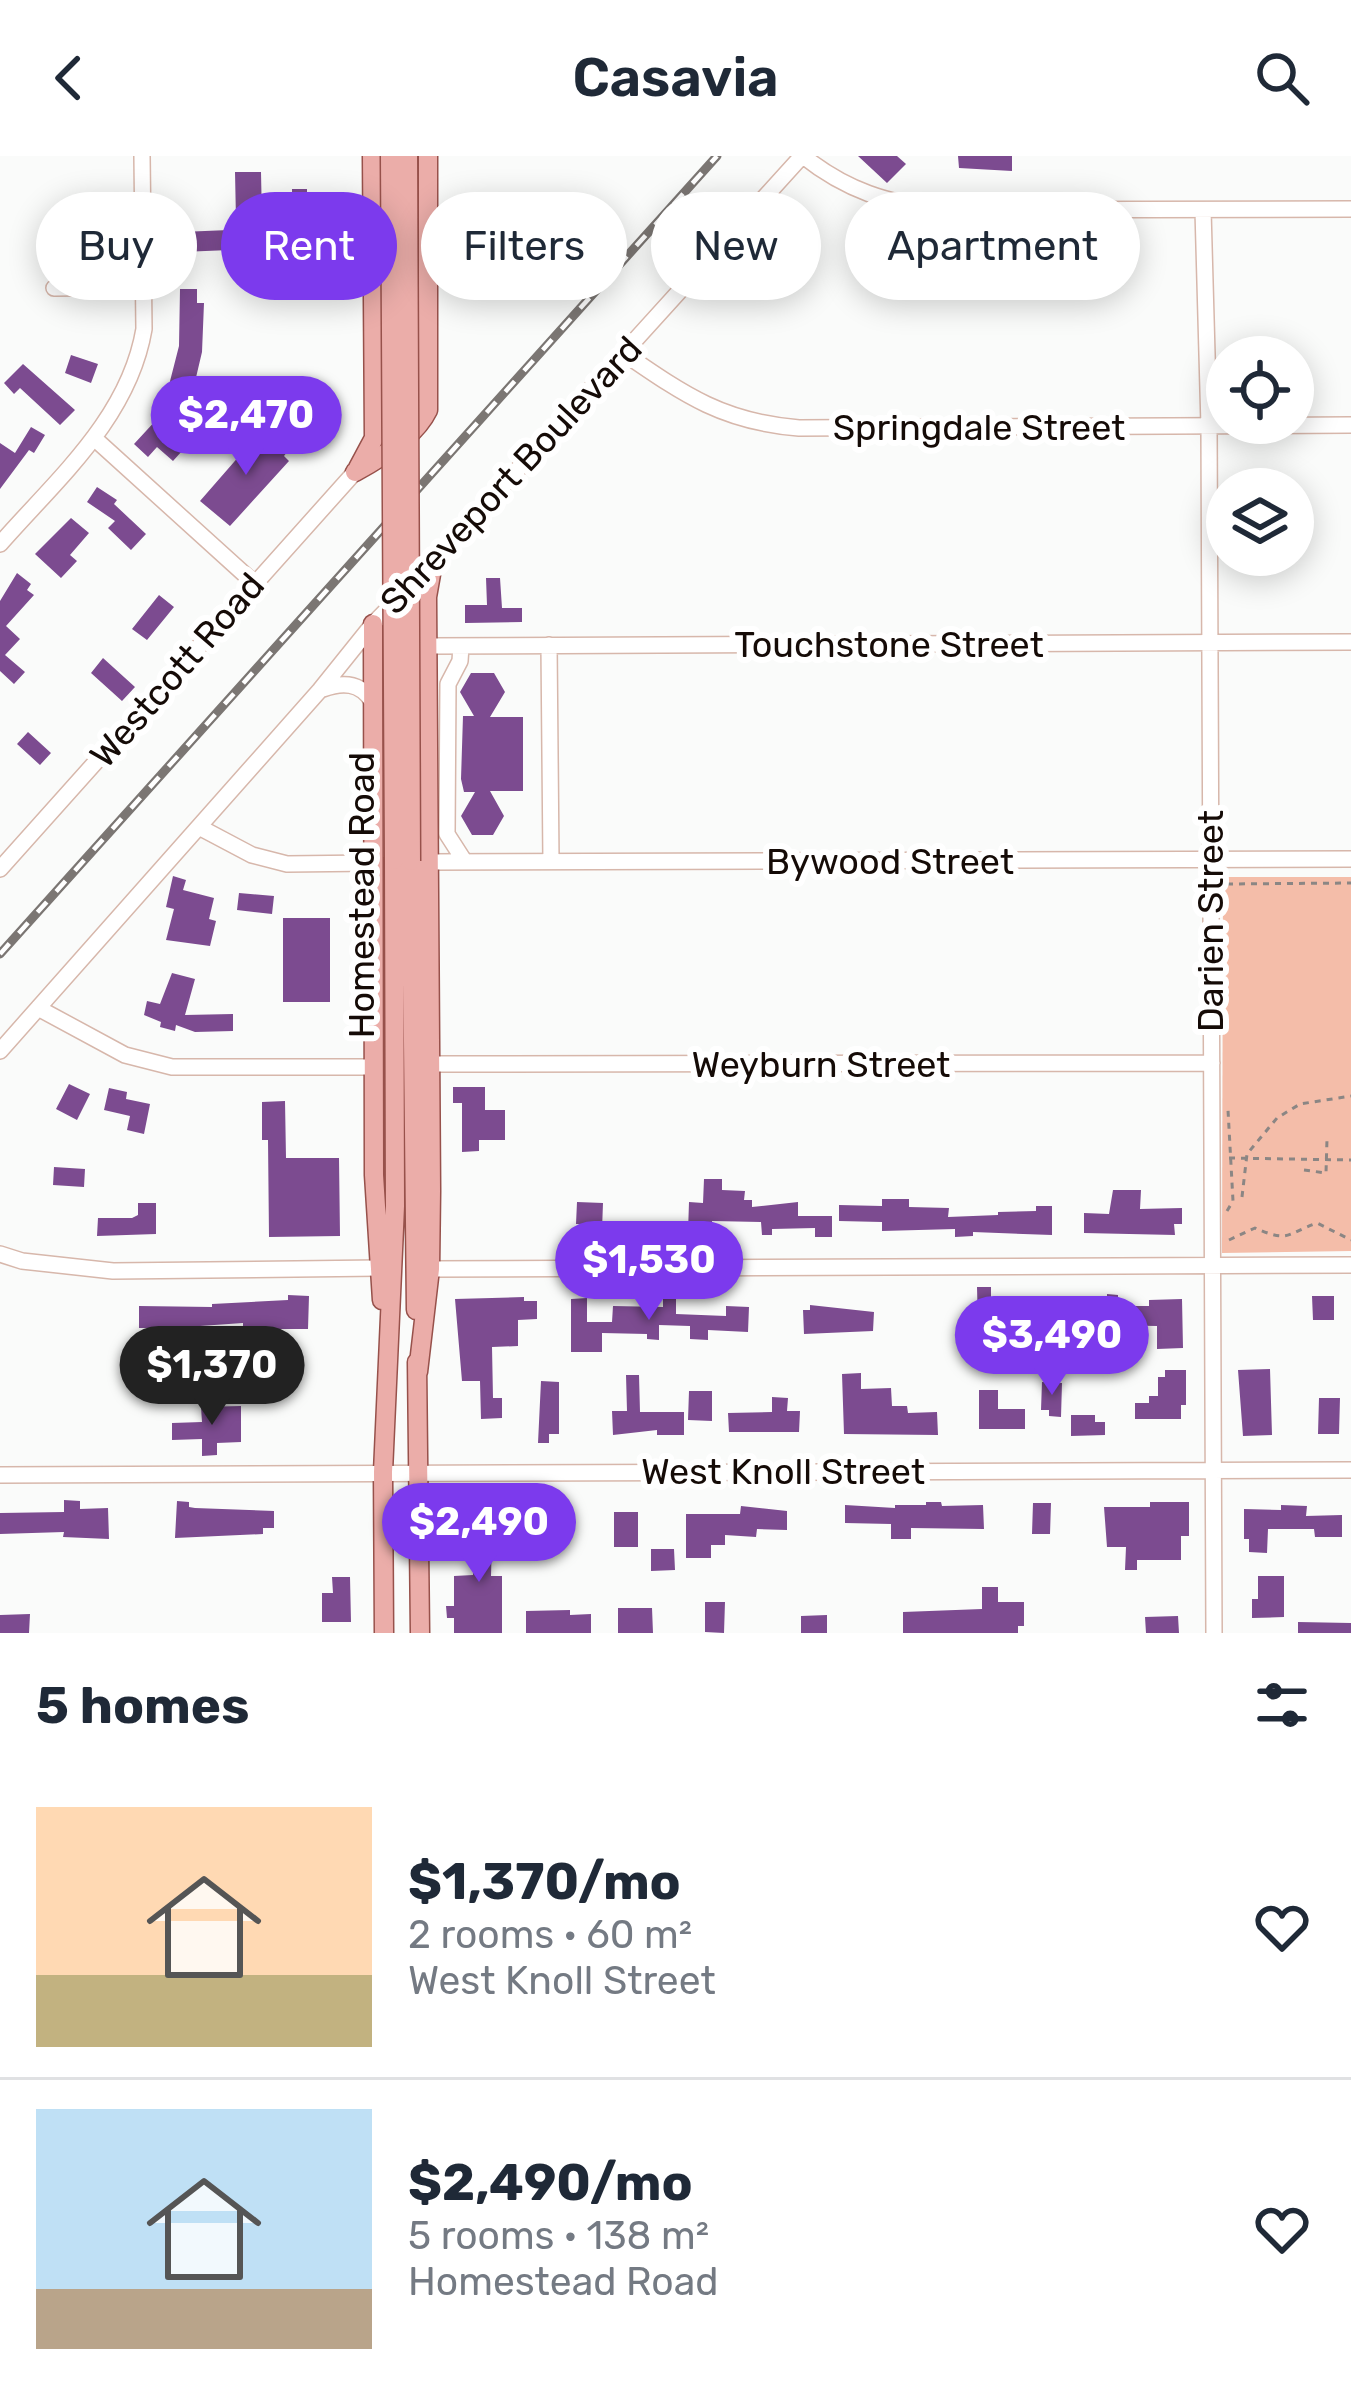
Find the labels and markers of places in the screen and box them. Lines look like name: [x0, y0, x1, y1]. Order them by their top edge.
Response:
pin: $2,470: [148, 376, 344, 478]
pin: $1,530: [551, 1221, 747, 1323]
pin: $3,490: [954, 1296, 1150, 1398]
pin: $1,370: [114, 1326, 310, 1428]
pin: $2,490: [381, 1483, 577, 1585]

